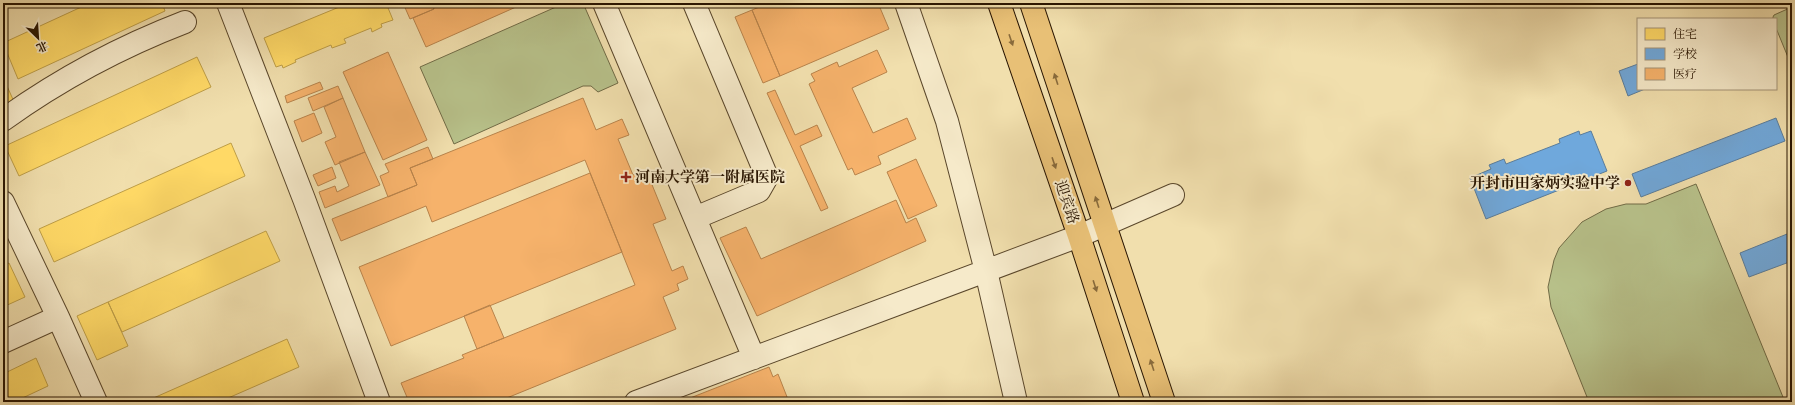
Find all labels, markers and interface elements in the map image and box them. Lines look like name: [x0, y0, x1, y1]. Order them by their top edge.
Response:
north arrow: [18, 18, 58, 58]
legend: [1637, 18, 1777, 90]
text: 住宅: [1673, 27, 1697, 41]
one-way arrow: [1009, 34, 1015, 46]
text: 北: [34, 38, 50, 55]
text: 学校: [1673, 47, 1697, 61]
text: 医疗: [1673, 67, 1697, 81]
one-way arrow: [1053, 72, 1059, 84]
one-way arrow: [1051, 157, 1057, 169]
place label: 河南大学第一附属医院: [635, 168, 785, 186]
marker: 河南大学第一附属医院: [620, 171, 632, 183]
place label: 开封市田家炳实验中学: [1470, 174, 1620, 192]
street label: 迎宾路: [1051, 178, 1083, 226]
marker: 开封市田家炳实验中学: [1623, 178, 1633, 188]
one-way arrow: [1094, 196, 1100, 208]
one-way arrow: [1092, 280, 1098, 292]
one-way arrow: [1149, 359, 1155, 371]

